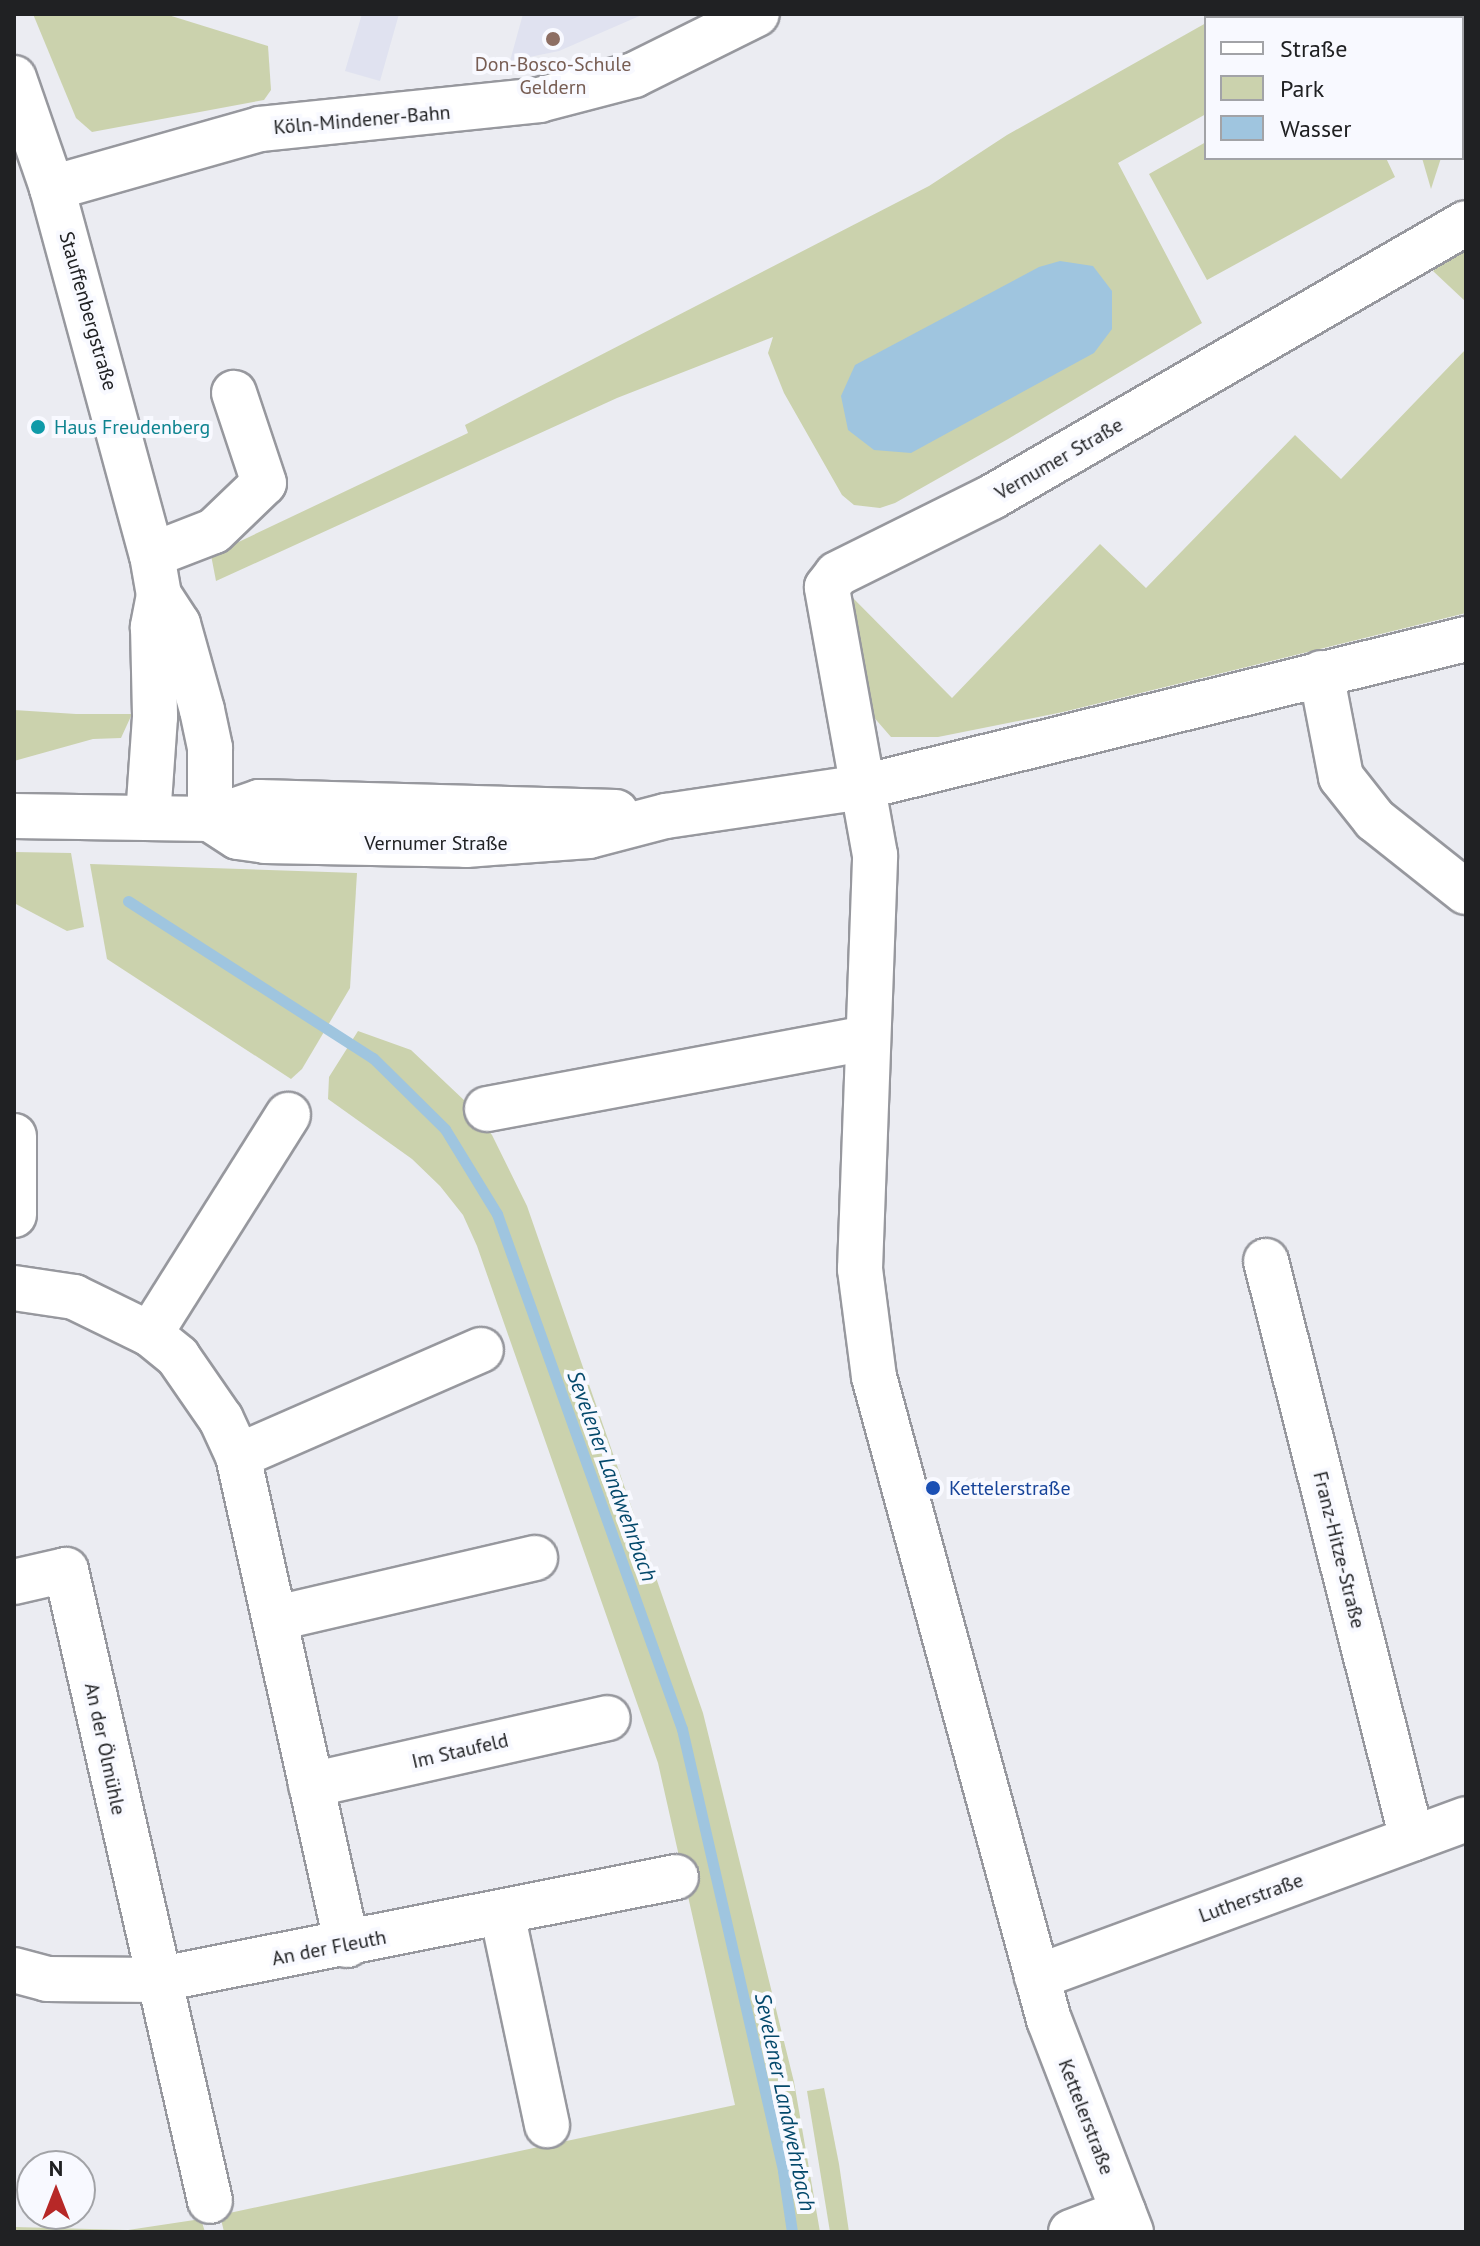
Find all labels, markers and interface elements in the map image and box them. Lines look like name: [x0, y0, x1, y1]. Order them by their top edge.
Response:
legend: [1204, 16, 1464, 160]
marker: Don-Bosco-Schule Geldern: [544, 30, 562, 48]
text: Straße: [1280, 33, 1347, 64]
place label: Don-Bosco-Schule Geldern: [475, 52, 631, 99]
text: Park: [1280, 73, 1324, 104]
street label: Köln-Mindener-Bahn: [273, 100, 451, 140]
text: Wasser: [1280, 113, 1351, 144]
street label: Stauffenbergstraße: [54, 229, 122, 393]
street label: Vernumer Straße: [991, 413, 1127, 505]
place label: Haus Freudenberg: [54, 415, 210, 439]
marker: Haus Freudenberg: [29, 418, 47, 436]
street label: Vernumer Straße: [364, 831, 508, 855]
water label: Sevelener Landwehrbach: [562, 1367, 662, 1585]
street label: Franz-Hitze-Straße: [1308, 1469, 1370, 1631]
place label: Kettelerstraße: [949, 1476, 1071, 1500]
marker: Kettelerstraße: [924, 1479, 942, 1497]
street label: An der Ölmühle: [79, 1681, 131, 1817]
street label: Im Staufeld: [409, 1728, 511, 1774]
street label: Lutherstraße: [1196, 1868, 1306, 1928]
street label: An der Fleuth: [270, 1925, 388, 1971]
water label: Sevelener Landwehrbach: [749, 1990, 821, 2214]
street label: Kettelerstraße: [1053, 2056, 1119, 2178]
north arrow: [16, 2150, 96, 2230]
text: N: [49, 2154, 63, 2182]

